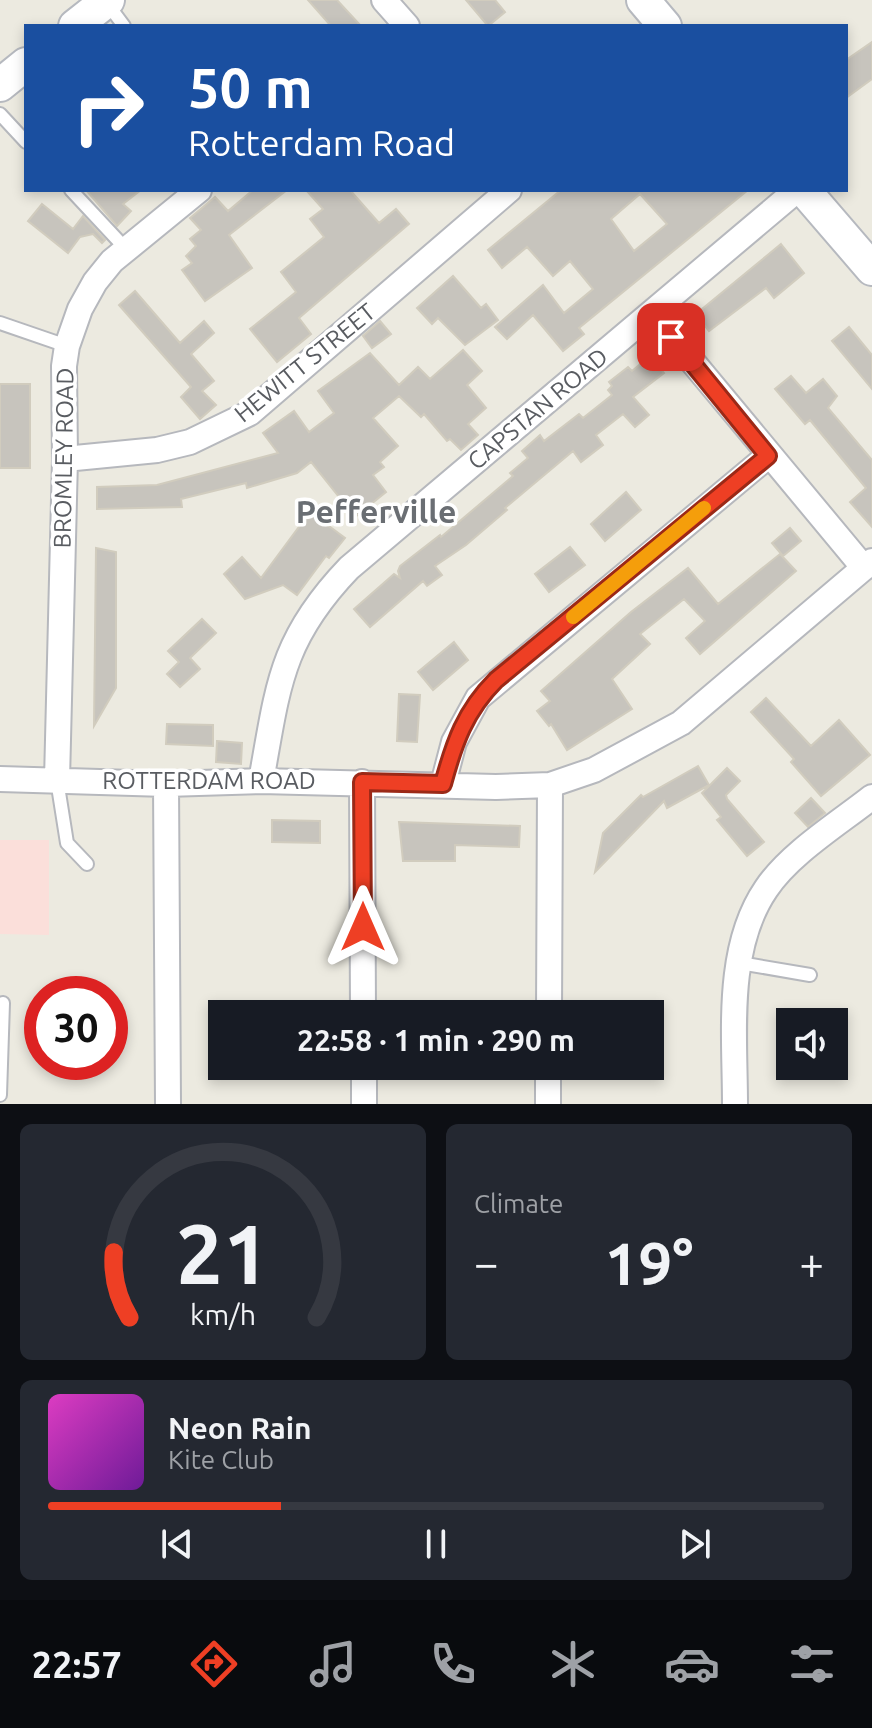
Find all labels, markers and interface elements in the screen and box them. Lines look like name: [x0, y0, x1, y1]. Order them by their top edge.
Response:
icon: right: [56, 56, 160, 160]
text: 50 m: [188, 56, 313, 119]
text: Rotterdam Road: [188, 122, 455, 163]
street label: HEWITT STREET: [229, 298, 380, 427]
pin: [637, 303, 705, 371]
icon: arrive: [649, 315, 693, 359]
street label: CAPSTAN ROAD: [462, 342, 613, 475]
street label: BROMLEY ROAD: [48, 367, 79, 549]
district label: Pefferville: [296, 493, 456, 529]
street label: ROTTERDAM ROAD: [102, 767, 316, 794]
position arrow: [321, 885, 405, 969]
speed limit sign: 30: [24, 976, 128, 1080]
map controls: [776, 1008, 848, 1080]
button: sound: [776, 1008, 848, 1080]
text: 22:58 · 1 min · 290 m: [297, 1023, 575, 1057]
text: Climate: [474, 1189, 563, 1218]
text: 21: [176, 1206, 270, 1300]
text: 19°: [605, 1229, 693, 1296]
text: −: [474, 1238, 499, 1287]
text: +: [799, 1238, 824, 1287]
text: km/h: [190, 1298, 256, 1330]
text: Neon Rain: [168, 1411, 312, 1445]
text: Kite Club: [168, 1445, 274, 1474]
icon: previous: [155, 1522, 199, 1566]
icon: pause: [414, 1522, 458, 1566]
icon: next: [673, 1522, 717, 1566]
icon: directions: [186, 1636, 242, 1692]
icon: music: [305, 1636, 361, 1692]
icon: phone: [425, 1636, 481, 1692]
icon: climate: [545, 1636, 601, 1692]
icon: car: [664, 1636, 720, 1692]
icon: filters: [784, 1636, 840, 1692]
text: 22:57: [32, 1644, 122, 1685]

